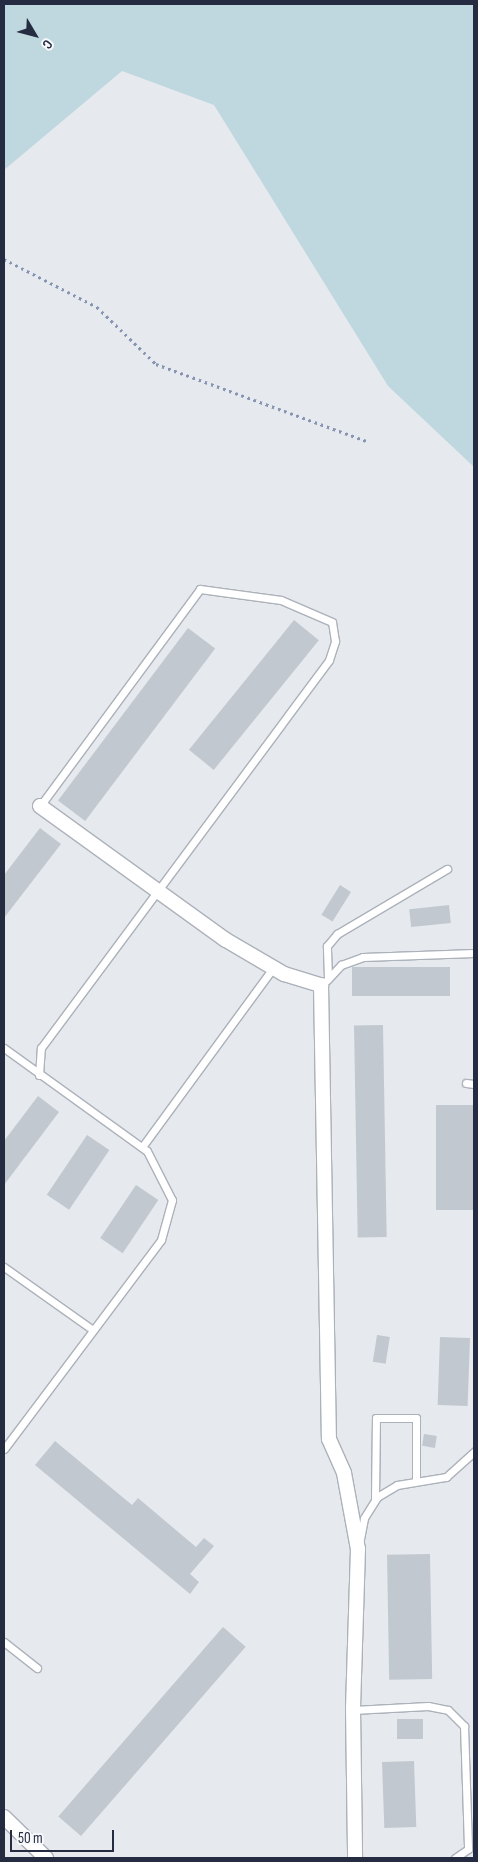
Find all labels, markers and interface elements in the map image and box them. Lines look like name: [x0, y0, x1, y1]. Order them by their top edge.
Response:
north arrow: [10, 10, 60, 60]
text: С: [38, 36, 56, 52]
scale bar: [12, 1820, 116, 1852]
text: 50 m: [18, 1829, 43, 1848]

